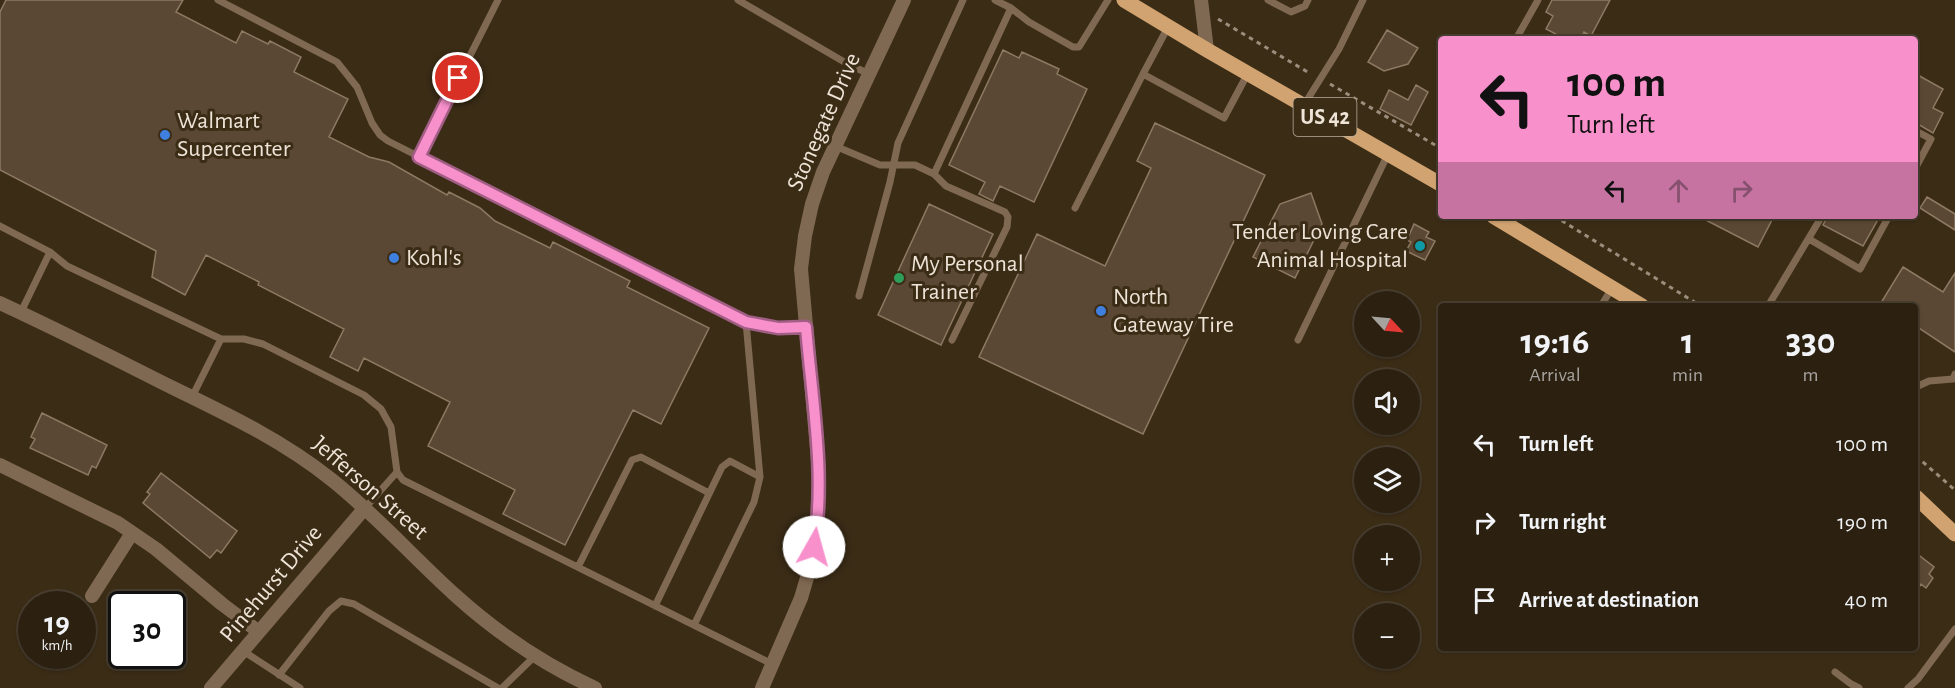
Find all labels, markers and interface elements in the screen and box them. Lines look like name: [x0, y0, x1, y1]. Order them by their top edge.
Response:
street label: Stonegate Drive: [783, 49, 865, 195]
pin: [432, 52, 483, 103]
icon: left: [1468, 60, 1546, 138]
icon: arrive: [441, 61, 474, 94]
text: 100 m: [1567, 62, 1666, 104]
road number: US 42: [1294, 98, 1356, 136]
place label: Walmart Supercenter: [177, 109, 291, 161]
text: Turn left: [1567, 111, 1655, 138]
marker: Walmart Supercenter: [158, 128, 172, 142]
icon: left: [1599, 174, 1632, 207]
icon: ahead: [1662, 174, 1695, 207]
icon: right: [1725, 174, 1758, 207]
place label: Tender Loving Care Animal Hospital: [1232, 220, 1408, 272]
marker: Tender Loving Care Animal Hospital: [1413, 239, 1427, 253]
place label: Kohl's: [406, 246, 462, 270]
marker: Kohl's: [387, 251, 401, 265]
place label: My Personal Trainer: [911, 252, 1024, 304]
marker: My Personal Trainer: [892, 271, 906, 285]
place label: North Gateway Tire: [1113, 285, 1234, 337]
north arrow: [1354, 291, 1420, 357]
map controls: [1354, 291, 1420, 669]
marker: North Gateway Tire: [1094, 304, 1108, 318]
text: 19:16: [1521, 324, 1589, 360]
text: 1: [1681, 324, 1694, 360]
text: 330: [1786, 324, 1835, 360]
text: Arrival: [1529, 365, 1581, 385]
text: min: [1672, 365, 1703, 385]
text: m: [1803, 365, 1819, 385]
button: sound: [1354, 369, 1420, 435]
icon: left: [1468, 428, 1501, 461]
street label: Jefferson Street: [308, 432, 433, 545]
text: Turn left: [1519, 433, 1593, 455]
text: 100 m: [1836, 433, 1888, 455]
button: layers: [1354, 447, 1420, 513]
icon: right: [1468, 506, 1501, 539]
text: Turn right: [1519, 511, 1606, 533]
text: 190 m: [1837, 511, 1888, 533]
position arrow: [782, 515, 846, 579]
street label: Pinehurst Drive: [215, 521, 327, 647]
button: +: [1354, 525, 1420, 591]
icon: arrive: [1468, 584, 1501, 617]
text: Arrive at destination: [1519, 589, 1699, 611]
text: 40 m: [1845, 589, 1888, 611]
speed limit sign: 30: [108, 591, 186, 669]
button: −: [1354, 603, 1420, 669]
text: 19: [44, 608, 70, 638]
text: km/h: [42, 638, 72, 653]

